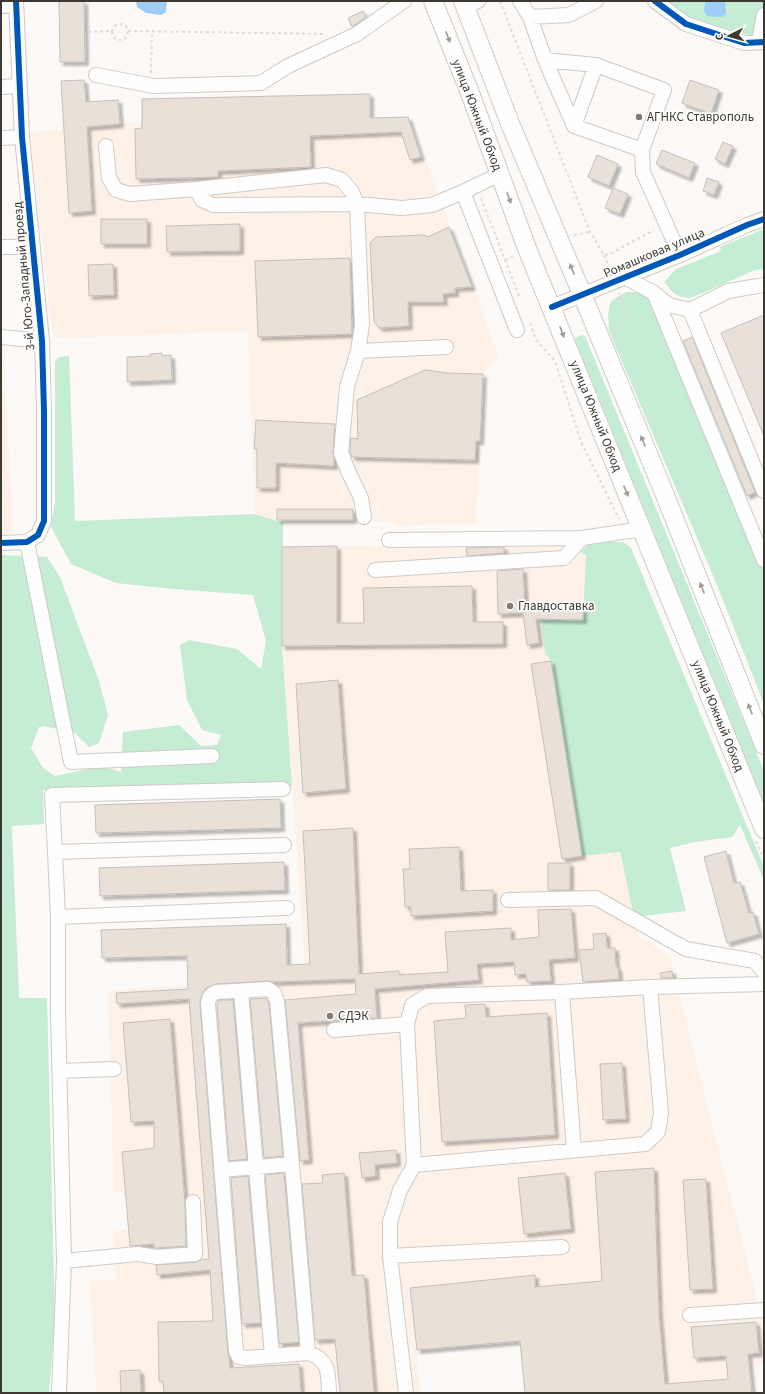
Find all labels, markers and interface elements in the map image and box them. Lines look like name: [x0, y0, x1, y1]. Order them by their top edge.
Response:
north arrow: [709, 16, 749, 56]
one-way arrow: [445, 32, 451, 44]
text: С: [712, 32, 727, 41]
street label: улица Южный Обход: [447, 56, 507, 174]
place label: АГНКС Ставрополь: [647, 108, 754, 126]
marker: АГНКС Ставрополь: [634, 112, 644, 122]
one-way arrow: [506, 193, 512, 205]
street label: 3-й Юго-Западный проезд: [9, 201, 39, 351]
street label: Ромашковая улица: [601, 224, 707, 282]
one-way arrow: [569, 264, 575, 275]
one-way arrow: [559, 327, 565, 339]
street label: улица Южный Обход: [565, 358, 627, 474]
one-way arrow: [639, 435, 645, 447]
one-way arrow: [624, 486, 630, 498]
one-way arrow: [698, 581, 704, 593]
place label: Главдоставка: [518, 597, 595, 615]
marker: Главдоставка: [505, 601, 515, 611]
street label: улица Южный Обход: [687, 658, 749, 774]
one-way arrow: [746, 702, 752, 714]
place label: СДЭК: [338, 1007, 369, 1025]
marker: СДЭК: [325, 1011, 335, 1021]

